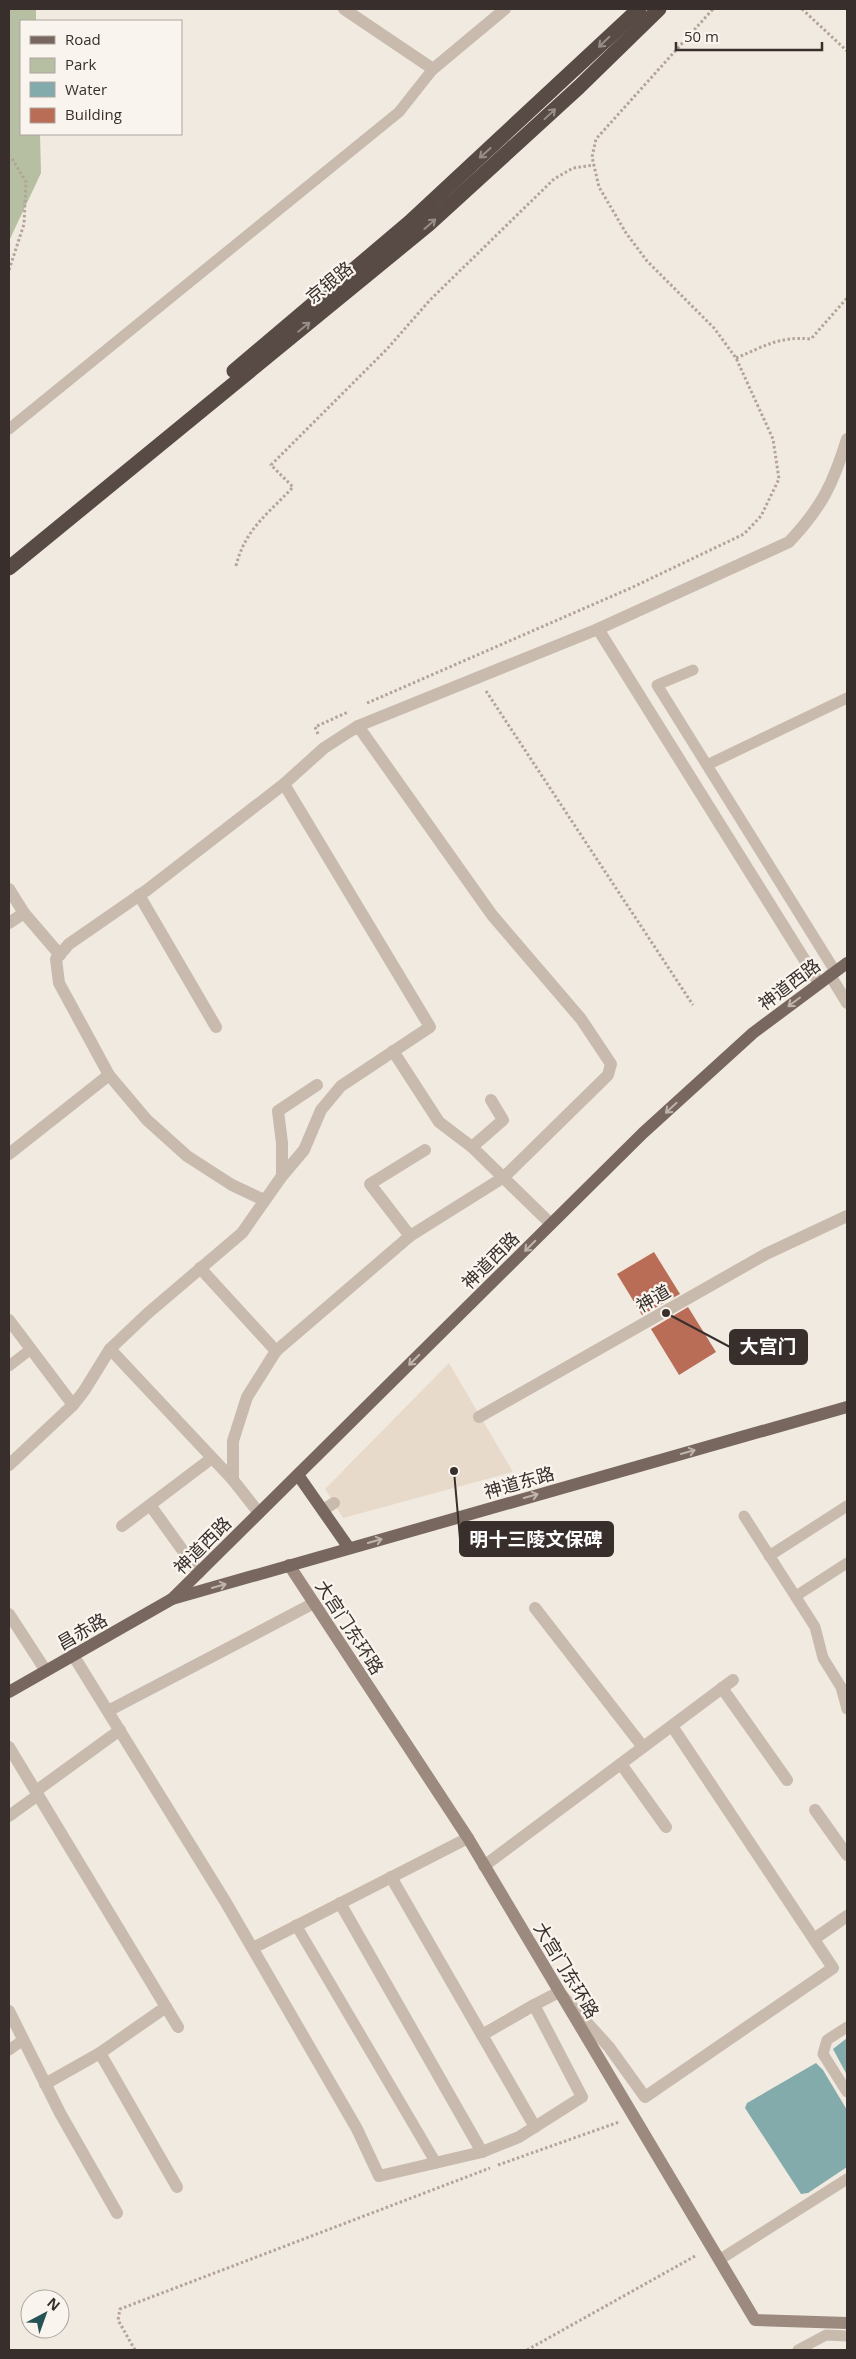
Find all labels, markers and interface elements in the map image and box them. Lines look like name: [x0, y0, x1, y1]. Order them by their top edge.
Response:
legend: [20, 20, 182, 135]
scale bar: [676, 20, 822, 52]
text: 50 m: [684, 26, 719, 46]
text: Road: [65, 29, 101, 49]
one-way arrow: [598, 36, 610, 49]
text: Park: [65, 54, 96, 74]
text: Water: [65, 79, 107, 99]
text: Building: [65, 104, 122, 124]
one-way arrow: [543, 108, 556, 120]
one-way arrow: [479, 147, 492, 159]
one-way arrow: [423, 218, 436, 229]
street label: 京银路: [300, 256, 358, 308]
one-way arrow: [297, 321, 310, 332]
street label: 神道西路: [753, 953, 825, 1015]
one-way arrow: [787, 997, 801, 1007]
one-way arrow: [664, 1102, 677, 1114]
street label: 神道西路: [456, 1226, 524, 1294]
one-way arrow: [524, 1239, 536, 1251]
street label: 神道: [631, 1279, 675, 1317]
callout: 大宫门: [730, 1330, 807, 1364]
text: 大宫门: [739, 1333, 797, 1359]
one-way arrow: [408, 1354, 420, 1366]
one-way arrow: [679, 1447, 695, 1457]
street label: 神道东路: [481, 1461, 557, 1503]
one-way arrow: [523, 1491, 539, 1501]
street label: 神道西路: [168, 1511, 236, 1579]
callout: 明十三陵文保碑: [460, 1522, 613, 1556]
text: 明十三陵文保碑: [469, 1526, 603, 1552]
one-way arrow: [367, 1535, 383, 1545]
street label: 大宫门东环路: [311, 1575, 389, 1679]
one-way arrow: [211, 1580, 227, 1590]
street label: 昌赤路: [53, 1607, 111, 1655]
street label: 大宫门东环路: [529, 1918, 605, 2022]
north arrow: [20, 2289, 70, 2339]
text: N: [43, 2293, 64, 2315]

